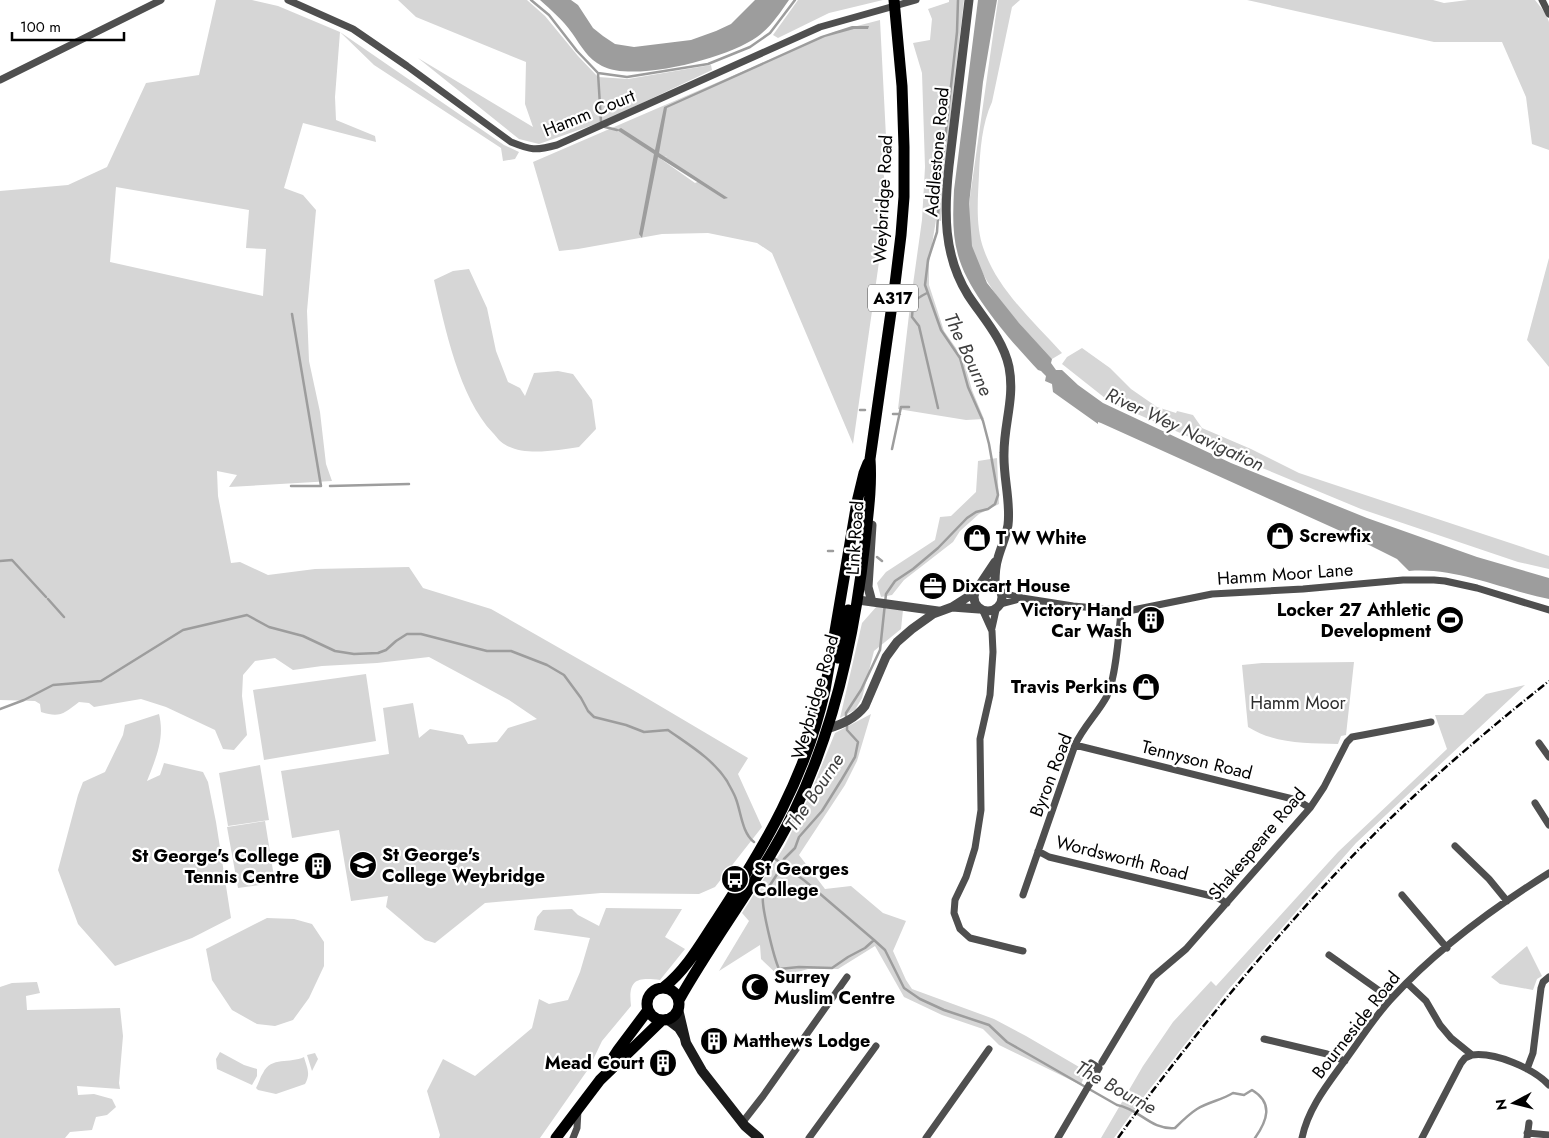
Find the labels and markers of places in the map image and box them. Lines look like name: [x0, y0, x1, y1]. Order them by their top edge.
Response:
shop icon: Screwfix: [1265, 521, 1295, 551]
shop icon: T W White: [962, 523, 992, 553]
place label: Screwfix: [1299, 523, 1371, 549]
place label: T W White: [996, 525, 1087, 551]
office icon: Dixcart House: [918, 571, 948, 601]
place label: Dixcart House: [952, 573, 1070, 599]
place label: Victory Hand Car Wash: [1020, 597, 1132, 644]
place label: Locker 27 Athletic Development: [1277, 597, 1431, 644]
building icon: Victory Hand Car Wash: [1136, 605, 1166, 635]
sports icon: Locker 27 Athletic Development: [1435, 605, 1465, 635]
shop icon: Travis Perkins: [1131, 672, 1161, 702]
place label: Travis Perkins: [1011, 674, 1127, 700]
place label: St George's College Weybridge: [382, 842, 545, 889]
place label: St George's College Tennis Centre: [131, 843, 299, 890]
school or university icon: St George's College Weybridge: [348, 850, 378, 880]
building icon: St George's College Tennis Centre: [303, 851, 333, 881]
place label: St Georges College: [754, 856, 849, 903]
bus stop icon: St Georges College: [720, 864, 750, 894]
place label: Surrey Muslim Centre: [774, 964, 895, 1011]
mosque icon: Surrey Muslim Centre: [740, 972, 770, 1002]
building icon: Matthews Lodge: [699, 1026, 729, 1056]
place label: Matthews Lodge: [733, 1028, 870, 1054]
building icon: Mead Court: [648, 1048, 678, 1078]
place label: Mead Court: [545, 1050, 644, 1076]

